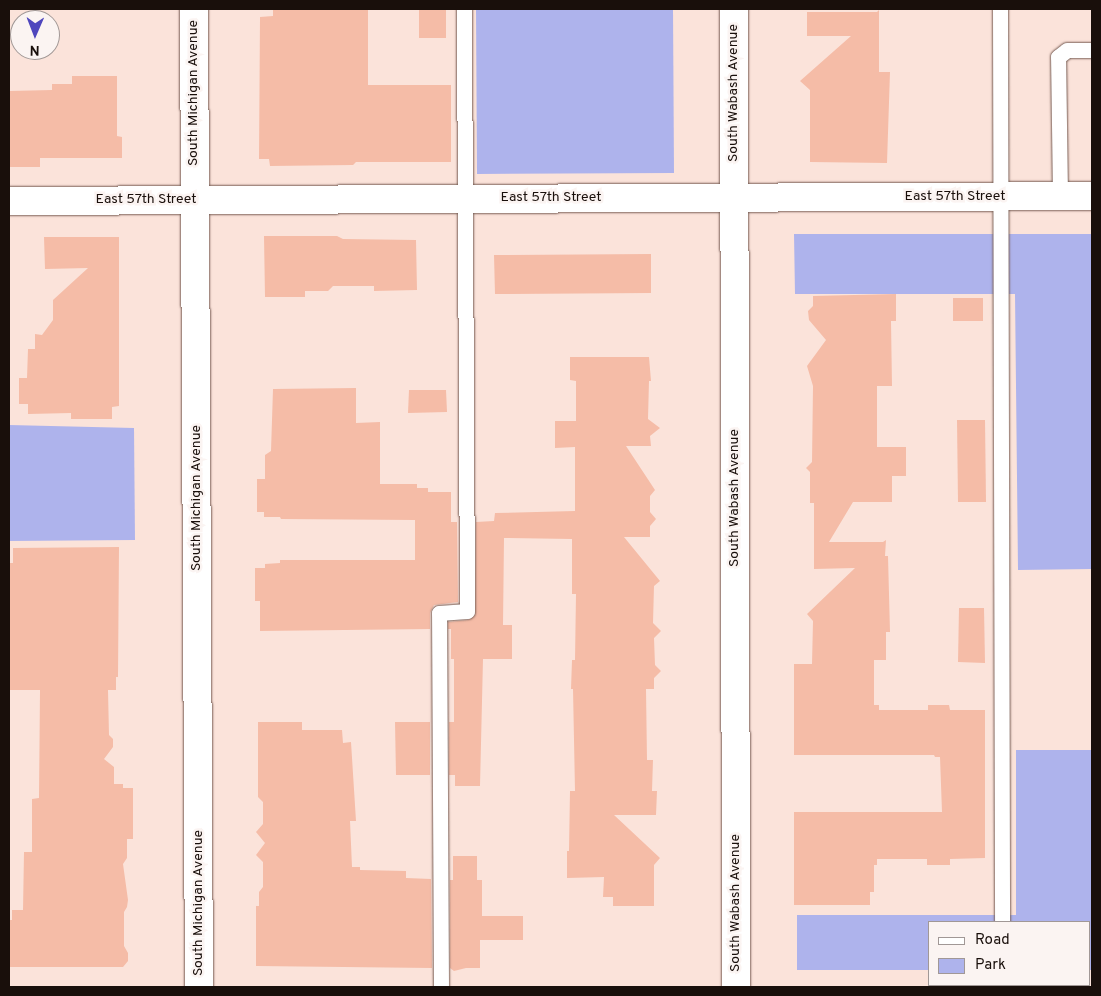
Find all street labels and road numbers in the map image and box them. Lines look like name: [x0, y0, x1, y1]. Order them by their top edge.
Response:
street label: South Michigan Avenue: [186, 20, 202, 166]
street label: South Wabash Avenue: [726, 24, 742, 162]
street label: East 57th Street: [905, 189, 1005, 205]
street label: East 57th Street: [501, 190, 601, 206]
street label: East 57th Street: [96, 192, 196, 208]
street label: South Michigan Avenue: [189, 425, 205, 571]
street label: South Wabash Avenue: [727, 429, 743, 567]
street label: South Michigan Avenue: [191, 830, 207, 976]
street label: South Wabash Avenue: [728, 834, 744, 972]

